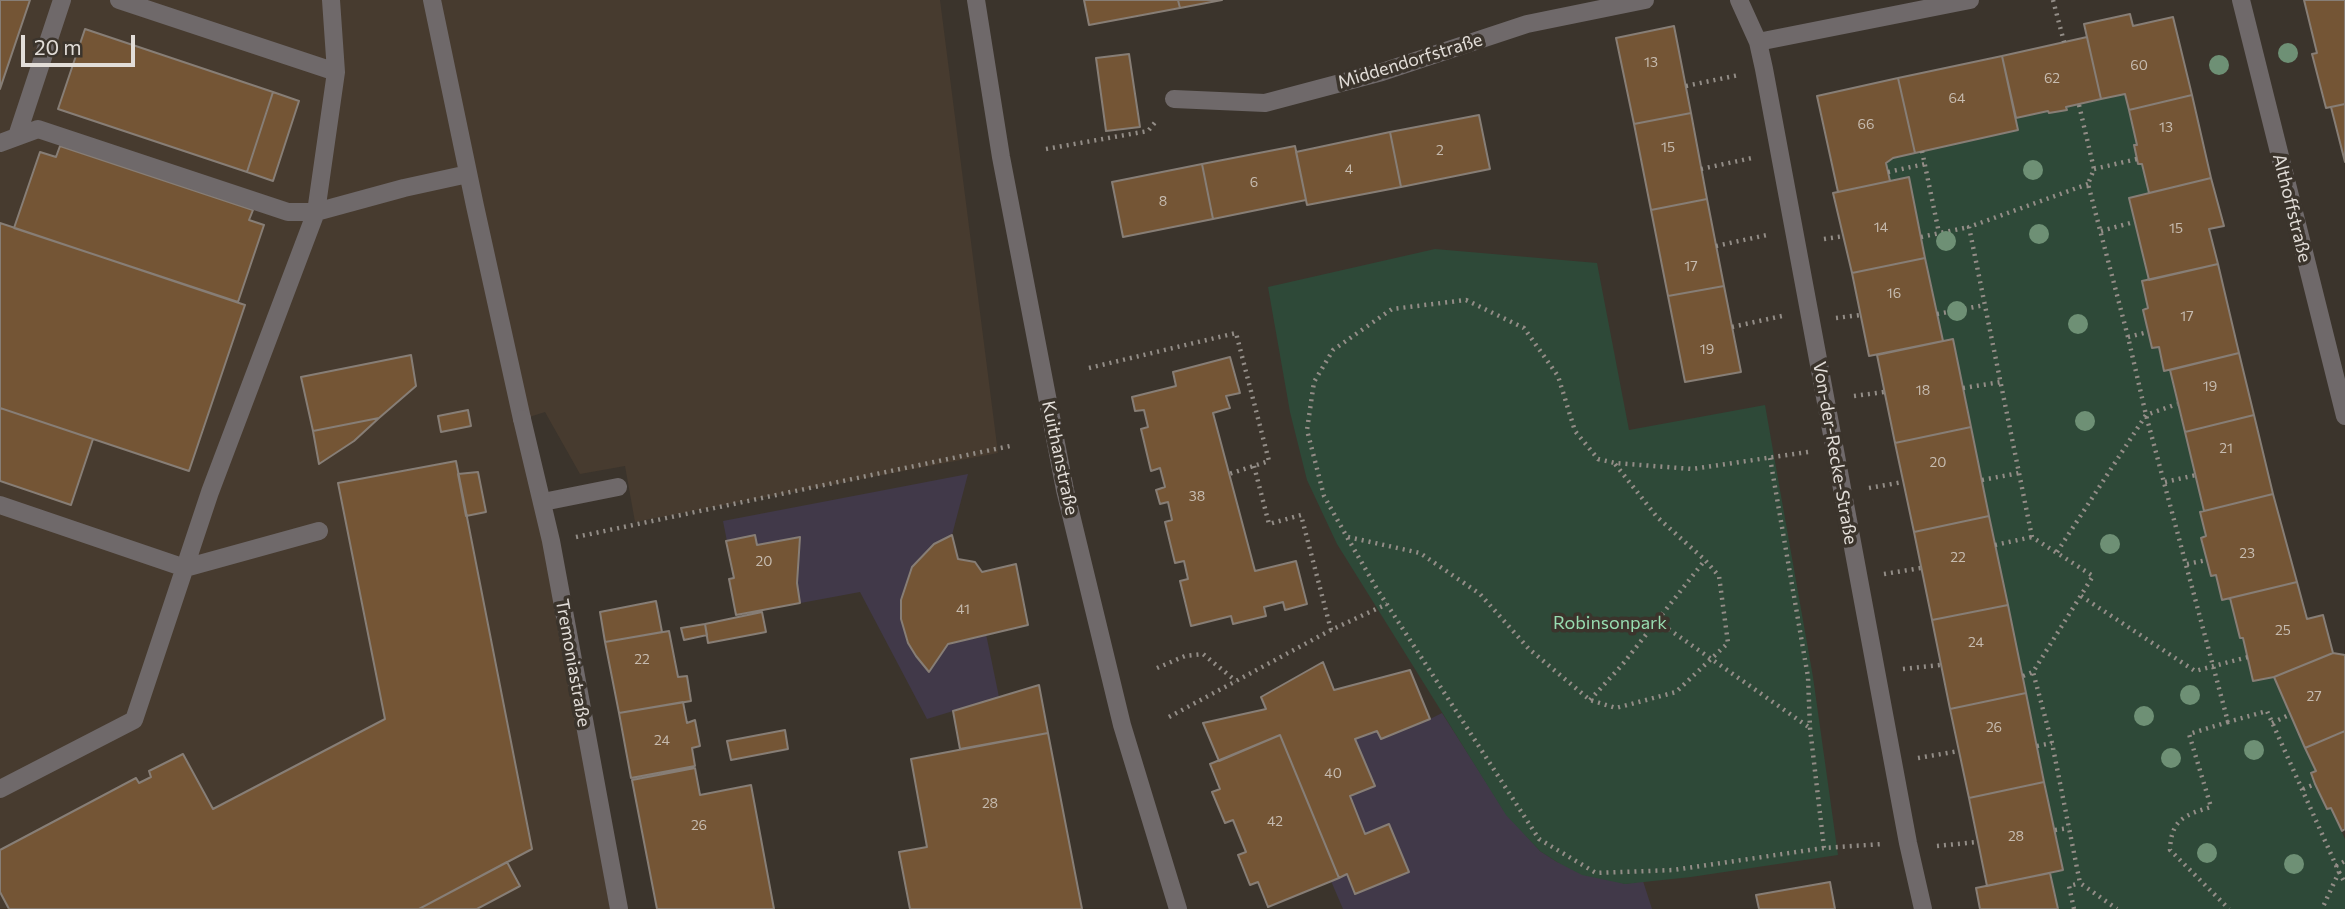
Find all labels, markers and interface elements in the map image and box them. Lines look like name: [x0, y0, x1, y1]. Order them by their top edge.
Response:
scale bar: [24, 21, 138, 65]
street label: Middendorfstraße: [1335, 29, 1485, 93]
text: 20 m: [34, 34, 82, 59]
house number: 13: [1644, 54, 1658, 70]
house number: 60: [2130, 57, 2148, 73]
house number: 62: [2044, 70, 2060, 86]
house number: 64: [1949, 90, 1965, 106]
house number: 66: [1858, 116, 1874, 132]
house number: 13: [2159, 119, 2173, 135]
house number: 15: [1661, 139, 1675, 155]
house number: 2: [1436, 142, 1444, 158]
street label: Althoffstraße: [2268, 151, 2316, 265]
house number: 4: [1345, 161, 1353, 177]
house number: 6: [1250, 174, 1258, 190]
house number: 8: [1159, 193, 1167, 209]
house number: 14: [1874, 219, 1888, 235]
house number: 15: [2169, 220, 2183, 236]
house number: 17: [1684, 258, 1698, 274]
house number: 16: [1887, 285, 1901, 301]
house number: 17: [2180, 308, 2194, 324]
house number: 19: [1700, 341, 1714, 357]
street label: Von-der-Recke-Straße: [1808, 360, 1862, 546]
house number: 19: [2203, 378, 2217, 394]
house number: 18: [1916, 382, 1930, 398]
street label: Kuithanstraße: [1037, 399, 1083, 517]
house number: 21: [2219, 440, 2233, 456]
house number: 20: [1930, 454, 1946, 470]
house number: 38: [1189, 488, 1205, 504]
house number: 23: [2239, 545, 2255, 561]
house number: 22: [1950, 549, 1966, 565]
house number: 20: [756, 553, 772, 569]
street label: Tremoniastraße: [551, 597, 595, 729]
house number: 41: [956, 601, 970, 617]
park label: Robinsonpark: [1553, 612, 1667, 634]
house number: 25: [2275, 622, 2291, 638]
house number: 24: [1968, 634, 1984, 650]
house number: 22: [634, 651, 650, 667]
house number: 27: [2306, 688, 2322, 704]
house number: 26: [1986, 719, 2002, 735]
house number: 24: [654, 732, 670, 748]
house number: 40: [1324, 765, 1342, 781]
house number: 28: [982, 795, 998, 811]
house number: 42: [1267, 813, 1283, 829]
house number: 26: [691, 817, 707, 833]
house number: 28: [2008, 828, 2024, 844]

